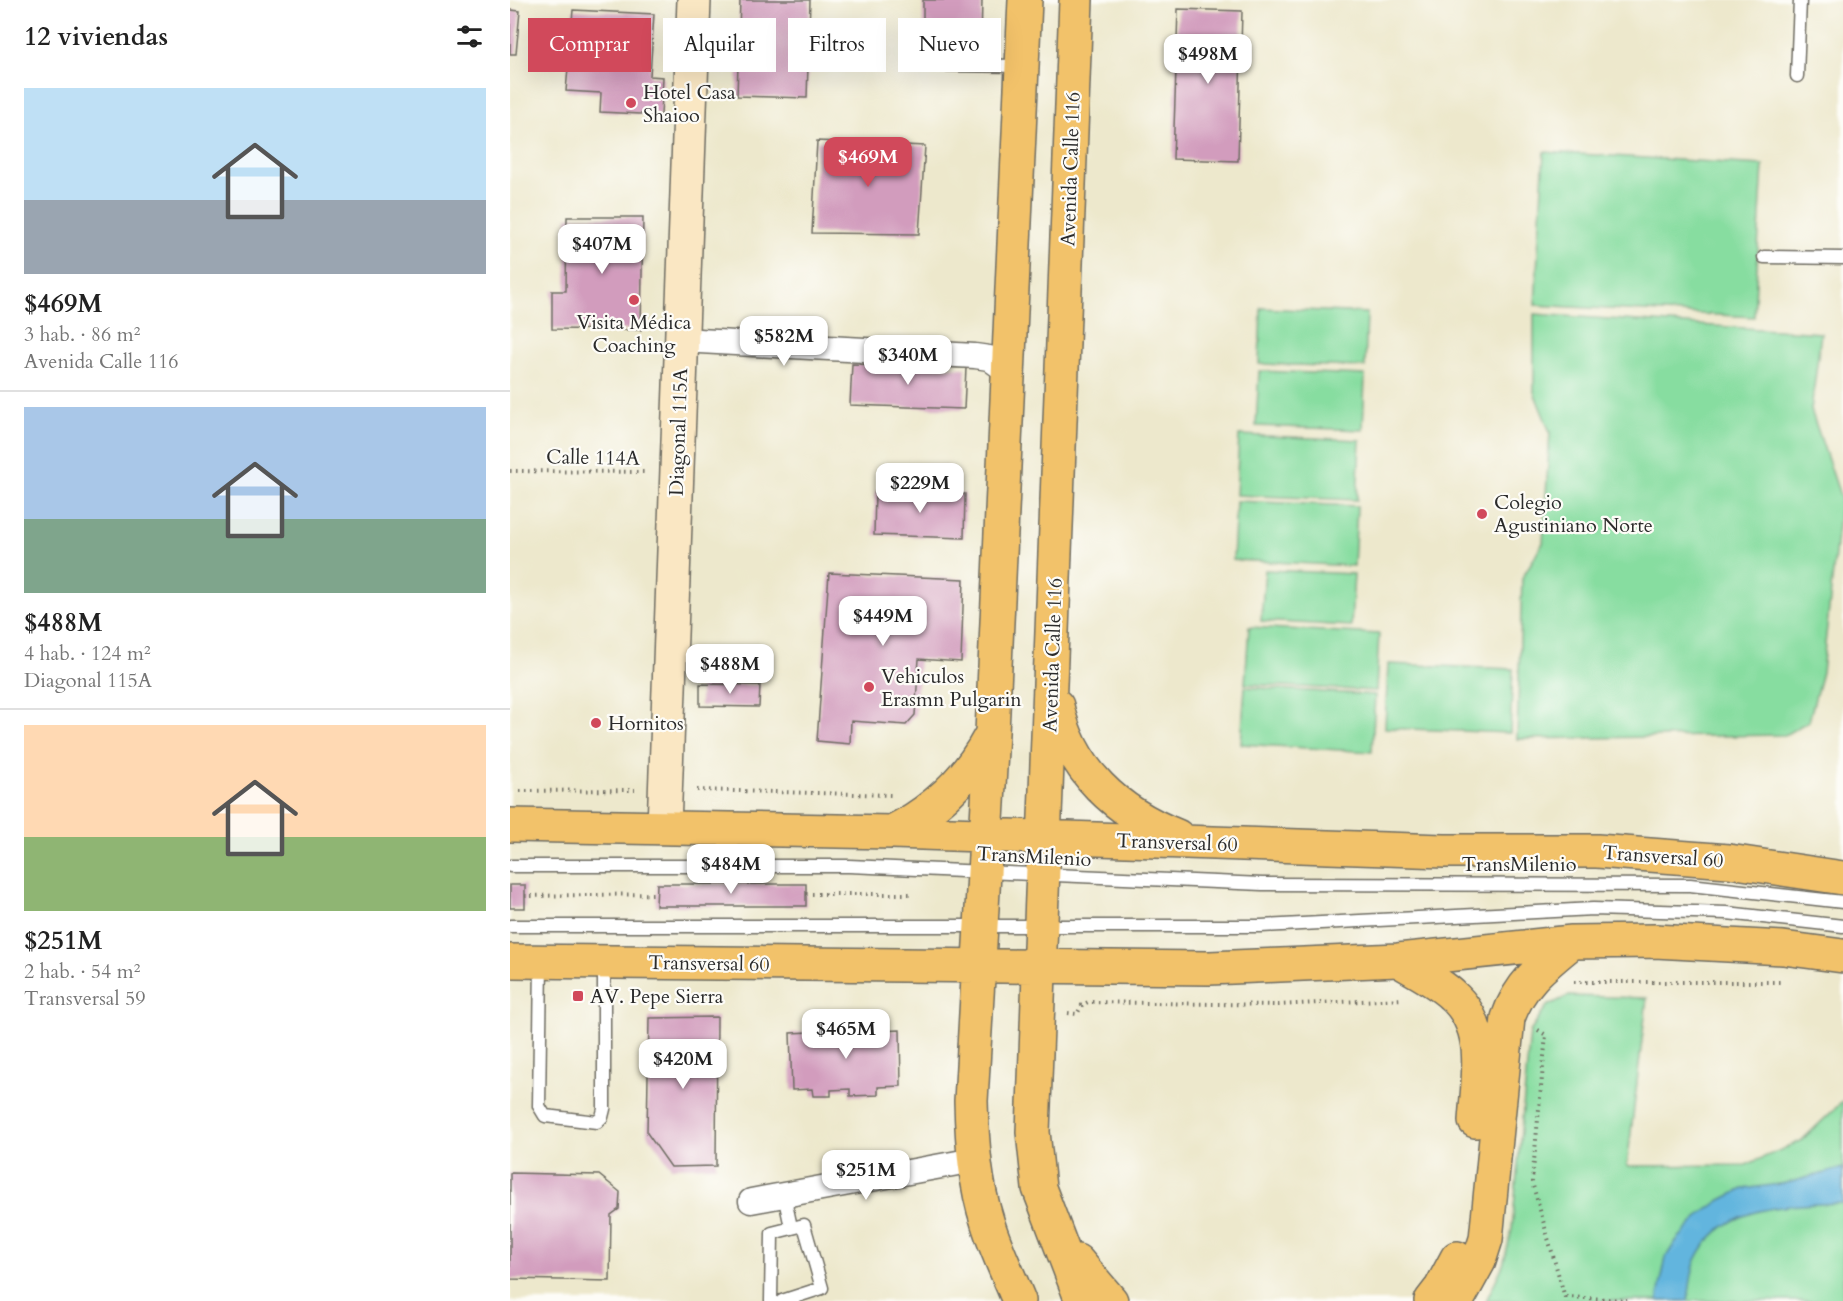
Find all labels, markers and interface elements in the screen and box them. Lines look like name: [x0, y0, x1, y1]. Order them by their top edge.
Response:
chip: Comprar: [528, 18, 651, 72]
chip: Alquilar: [663, 18, 776, 72]
chip: Filtros: [788, 18, 886, 72]
chip: Nuevo: [898, 18, 1001, 72]
text: 12 viviendas: [24, 19, 168, 54]
icon: filters: [453, 20, 486, 53]
pin: $498M: [1166, 34, 1250, 85]
text: $498M: [1178, 40, 1238, 67]
place label: Hotel Casa Shaioo: [643, 79, 736, 129]
street label: Avenida Calle 116: [1054, 91, 1087, 247]
marker: Hotel Casa Shaioo: [624, 96, 638, 110]
icon: home: [201, 127, 309, 235]
pin: $469M: [826, 137, 910, 188]
text: $469M: [838, 143, 898, 170]
pin: $407M: [560, 224, 644, 275]
text: $407M: [572, 230, 632, 257]
text: $469M: [24, 286, 103, 321]
marker: Visita Médica Coaching: [627, 293, 641, 307]
place label: Visita Médica Coaching: [577, 309, 692, 359]
pin: $582M: [742, 316, 826, 367]
text: 3 hab. · 86 m²: [24, 321, 140, 348]
text: $582M: [754, 322, 814, 349]
pin: $340M: [866, 335, 950, 386]
text: $340M: [878, 341, 938, 368]
text: Avenida Calle 116: [24, 348, 178, 375]
street label: Diagonal 115A: [663, 367, 694, 496]
street label: Calle 114A: [546, 443, 641, 472]
icon: home: [201, 446, 309, 554]
pin: $229M: [878, 463, 962, 514]
text: $229M: [890, 469, 950, 496]
place label: Colegio Agustiniano Norte: [1494, 489, 1653, 539]
marker: Colegio Agustiniano Norte: [1475, 507, 1489, 521]
street label: Avenida Calle 116: [1036, 577, 1069, 733]
pin: $449M: [841, 596, 925, 647]
text: $449M: [853, 602, 913, 629]
text: $488M: [24, 605, 103, 640]
text: 4 hab. · 124 m²: [24, 640, 151, 667]
pin: $488M: [688, 644, 772, 695]
text: $488M: [700, 650, 760, 677]
place label: Vehiculos Erasmn Pulgarin: [881, 663, 1022, 713]
text: Diagonal 115A: [24, 667, 152, 694]
marker: Vehiculos Erasmn Pulgarin: [862, 680, 876, 694]
place label: Hornitos: [608, 710, 684, 737]
marker: Hornitos: [589, 716, 603, 730]
icon: home: [201, 764, 309, 872]
street label: Transversal 60: [1116, 827, 1238, 858]
street label: Transversal 60: [1601, 839, 1724, 874]
street label: TransMilenio: [976, 840, 1092, 873]
pin: $484M: [689, 844, 773, 895]
text: $484M: [701, 850, 761, 877]
street label: TransMilenio: [1461, 851, 1577, 878]
text: $251M: [24, 923, 103, 958]
street label: Transversal 60: [648, 949, 770, 978]
text: 2 hab. · 54 m²: [24, 958, 140, 985]
place label: AV. Pepe Sierra: [590, 983, 724, 1010]
text: Transversal 59: [24, 985, 145, 1012]
marker: AV. Pepe Sierra: [571, 989, 585, 1003]
pin: $465M: [804, 1009, 888, 1060]
text: $465M: [816, 1015, 876, 1042]
pin: $420M: [641, 1039, 725, 1090]
text: $420M: [653, 1045, 713, 1072]
pin: $251M: [824, 1150, 908, 1201]
text: $251M: [836, 1156, 896, 1183]

